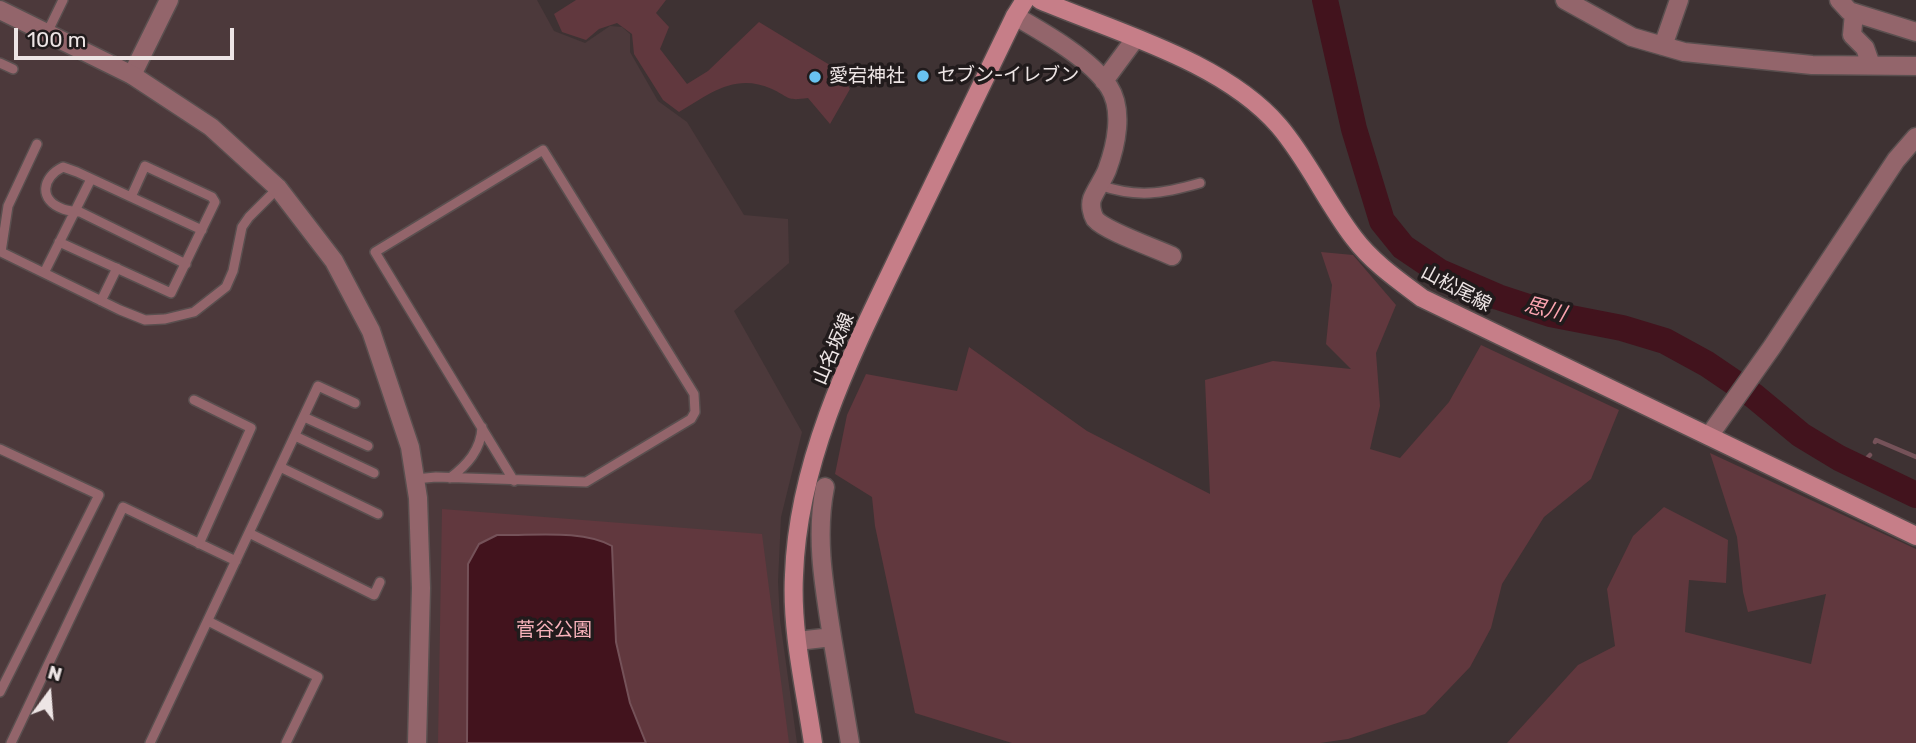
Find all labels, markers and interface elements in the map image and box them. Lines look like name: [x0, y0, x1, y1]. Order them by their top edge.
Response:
scale bar: [18, 14, 238, 58]
text: 100 m: [27, 27, 86, 52]
place label: セブン-イレブン: [937, 65, 1079, 87]
place label: 愛宕神社: [829, 66, 905, 88]
marker: セブン-イレブン: [915, 68, 931, 84]
marker: 愛宕神社: [807, 69, 823, 85]
street label: 山松尾線: [1417, 261, 1495, 317]
water label: 思川: [1521, 292, 1569, 328]
street label: 山名坂線: [809, 310, 859, 388]
park label: 菅谷公園: [516, 620, 592, 642]
north arrow: [14, 659, 84, 729]
text: N: [45, 660, 65, 686]

